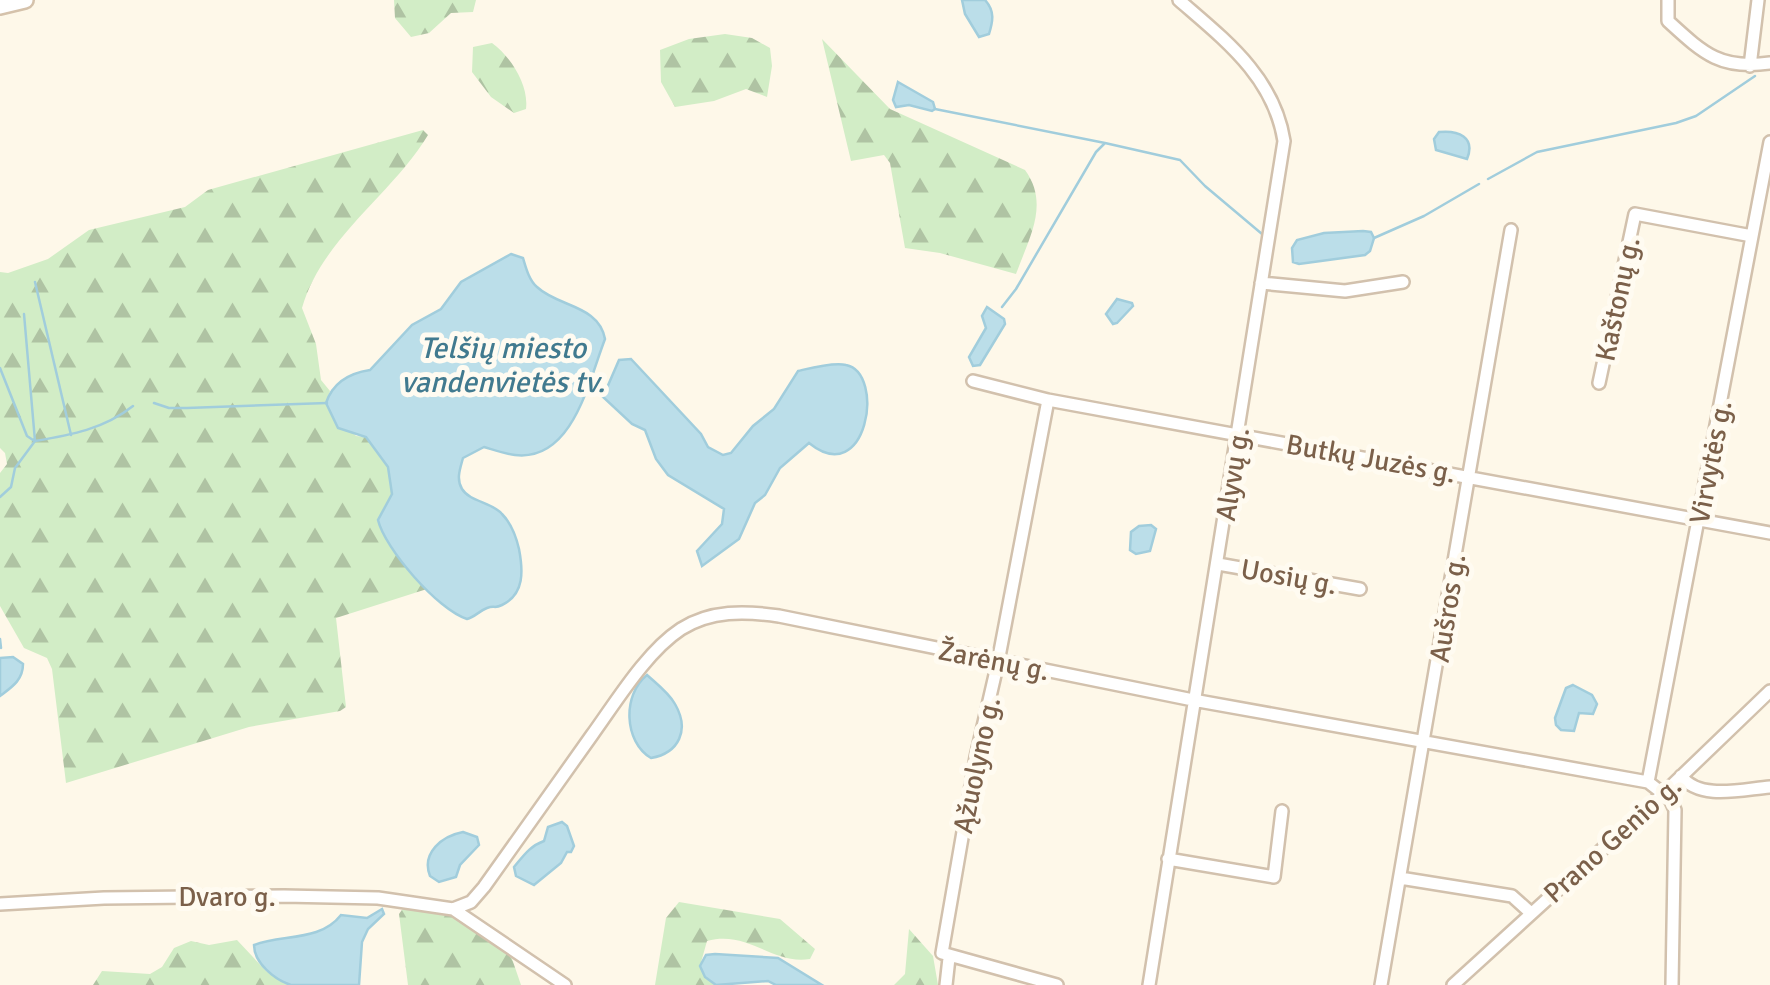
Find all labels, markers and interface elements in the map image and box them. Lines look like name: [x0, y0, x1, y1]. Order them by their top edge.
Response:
street label: Kaštonų g.: [1588, 234, 1648, 364]
water label: Telšių miesto vandenvietės tv.: [401, 330, 605, 401]
street label: Virvytės g.: [1682, 398, 1740, 527]
street label: Alyvų g.: [1209, 425, 1257, 523]
street label: Butkų Juzės g.: [1283, 427, 1458, 491]
street label: Uosių g.: [1238, 552, 1339, 602]
street label: Aušros g.: [1423, 552, 1473, 665]
street label: Žarėnų g.: [936, 634, 1052, 688]
street label: Ąžuolyno g.: [946, 694, 1008, 837]
street label: Prano Genio g.: [1537, 769, 1689, 910]
street label: Dvaro g.: [178, 880, 276, 914]

